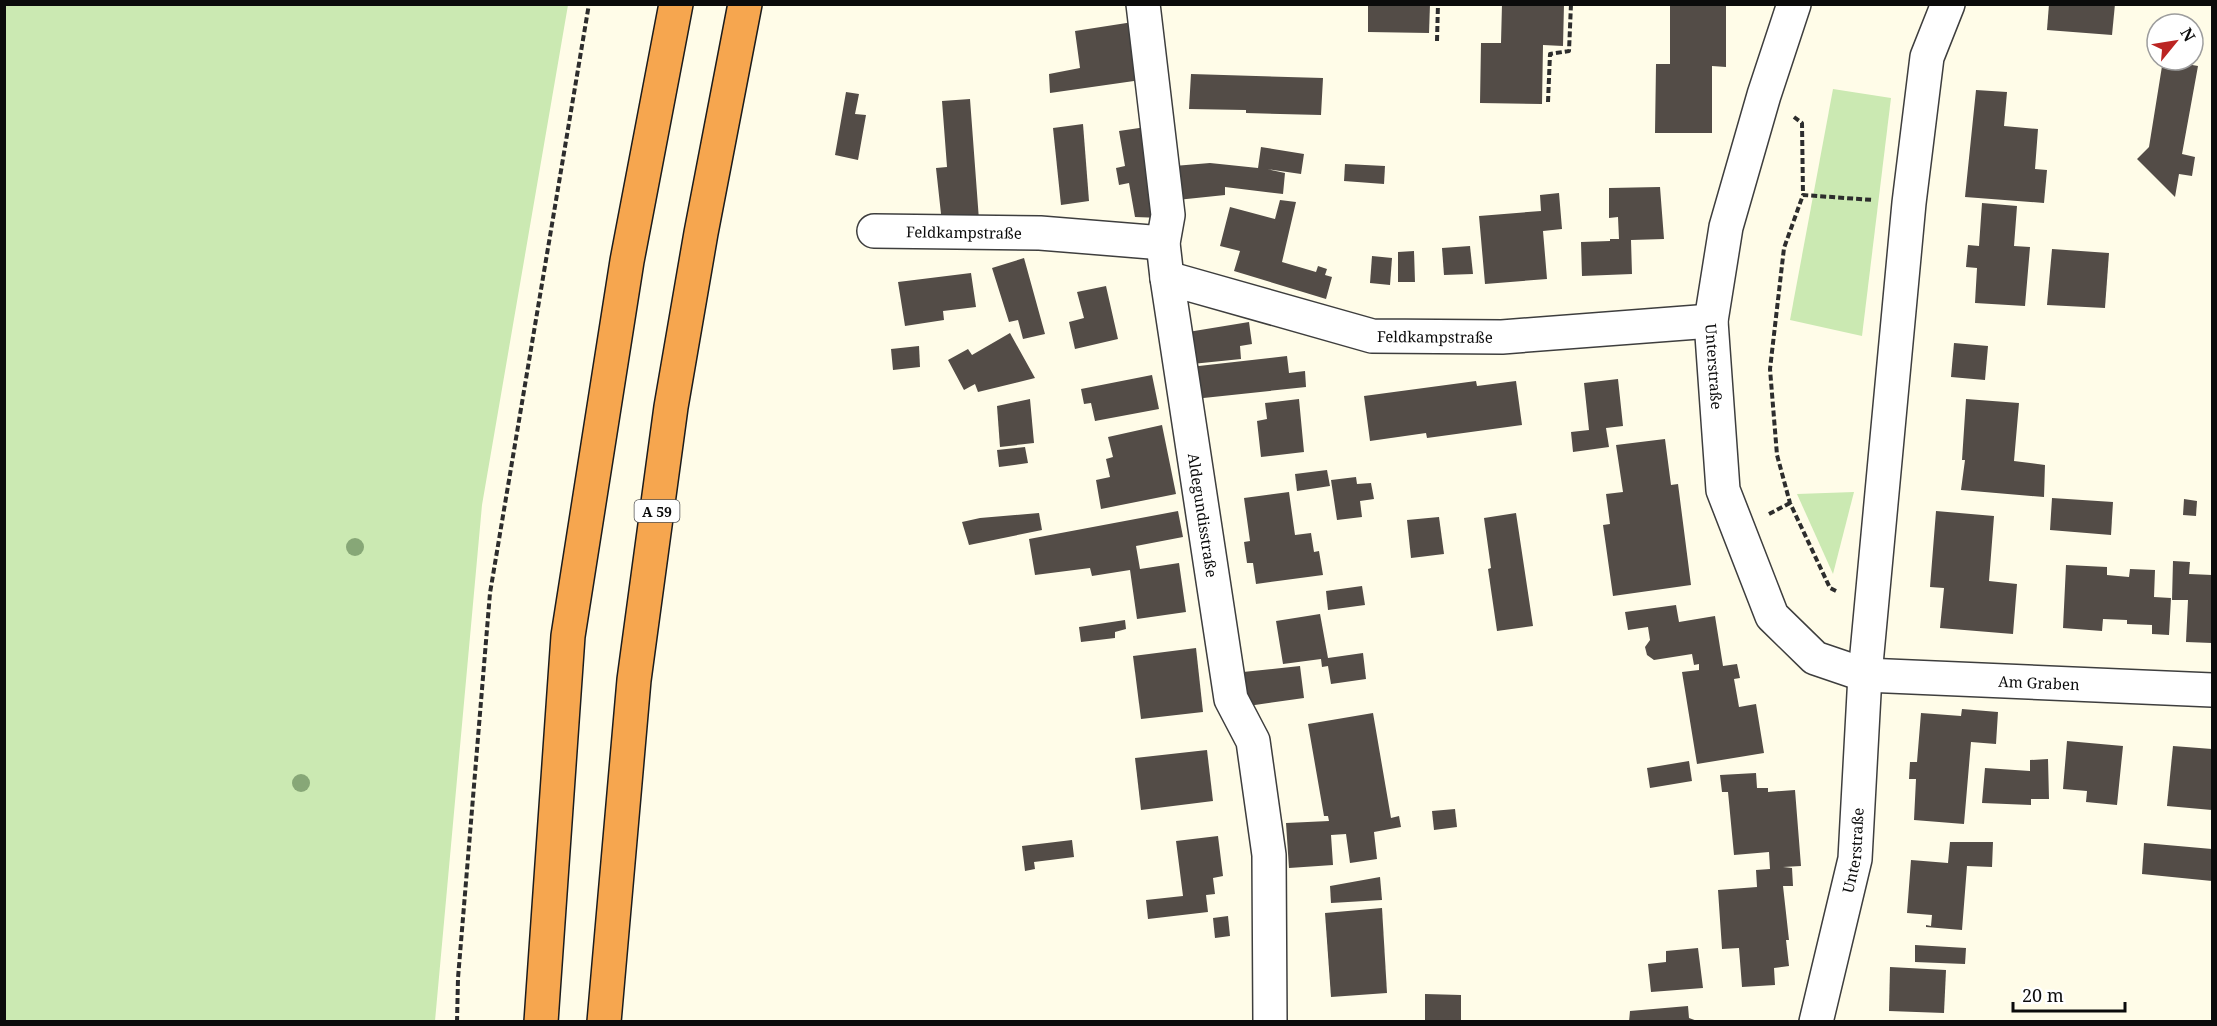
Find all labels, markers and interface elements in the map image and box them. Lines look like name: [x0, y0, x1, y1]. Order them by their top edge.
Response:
north arrow: [2145, 12, 2205, 72]
text: N: [2175, 24, 2201, 46]
street label: Feldkampstraße: [906, 221, 1022, 243]
street label: Unterstraße: [1701, 323, 1727, 410]
street label: Feldkampstraße: [1377, 326, 1493, 347]
street label: Aldegundisstraße: [1184, 452, 1222, 579]
road number: A 59: [634, 500, 680, 522]
street label: Am Graben: [1998, 671, 2080, 694]
street label: Unterstraße: [1837, 807, 1868, 895]
scale bar: [2013, 975, 2126, 1013]
text: 20 m: [2022, 983, 2064, 1007]

